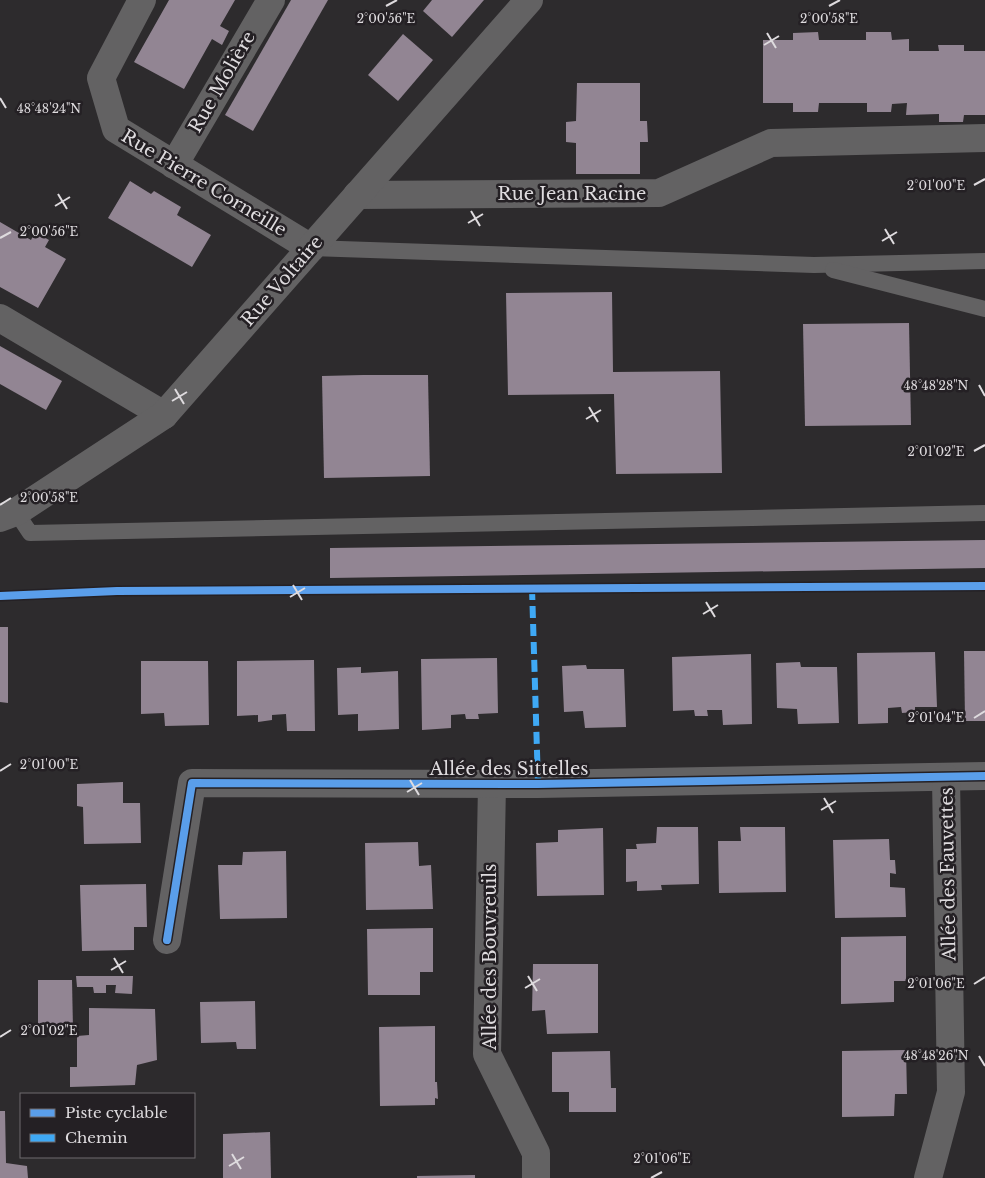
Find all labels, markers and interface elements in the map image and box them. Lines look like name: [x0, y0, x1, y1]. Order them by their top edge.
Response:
text: 2°00'56"E: [357, 11, 416, 26]
text: 2°00'58"E: [800, 11, 858, 26]
street label: Rue Molière: [184, 27, 260, 137]
text: 48°48'24"N: [17, 101, 81, 116]
street label: Rue Pierre Corneille: [117, 125, 291, 241]
text: 2°01'00"E: [907, 178, 965, 193]
street label: Rue Jean Racine: [498, 183, 646, 205]
text: 2°00'56"E: [20, 224, 79, 239]
street label: Rue Voltaire: [237, 231, 327, 331]
text: 48°48'28"N: [904, 378, 969, 393]
text: 2°01'02"E: [907, 444, 965, 459]
text: 2°00'58"E: [20, 490, 78, 505]
text: 2°01'04"E: [908, 710, 965, 725]
text: 2°01'00"E: [20, 757, 78, 772]
street label: Allée des Sittelles: [428, 758, 589, 780]
street label: Allée des Fauvettes: [935, 787, 961, 962]
street label: Allée des Bouvreuils: [479, 864, 501, 1051]
text: 2°01'06"E: [907, 976, 965, 991]
text: 2°01'02"E: [20, 1023, 78, 1038]
text: 48°48'26"N: [903, 1048, 969, 1063]
legend: [20, 1093, 195, 1158]
text: Piste cyclable: [65, 1103, 168, 1122]
text: Chemin: [65, 1128, 128, 1147]
text: 2°01'06"E: [633, 1151, 691, 1166]

